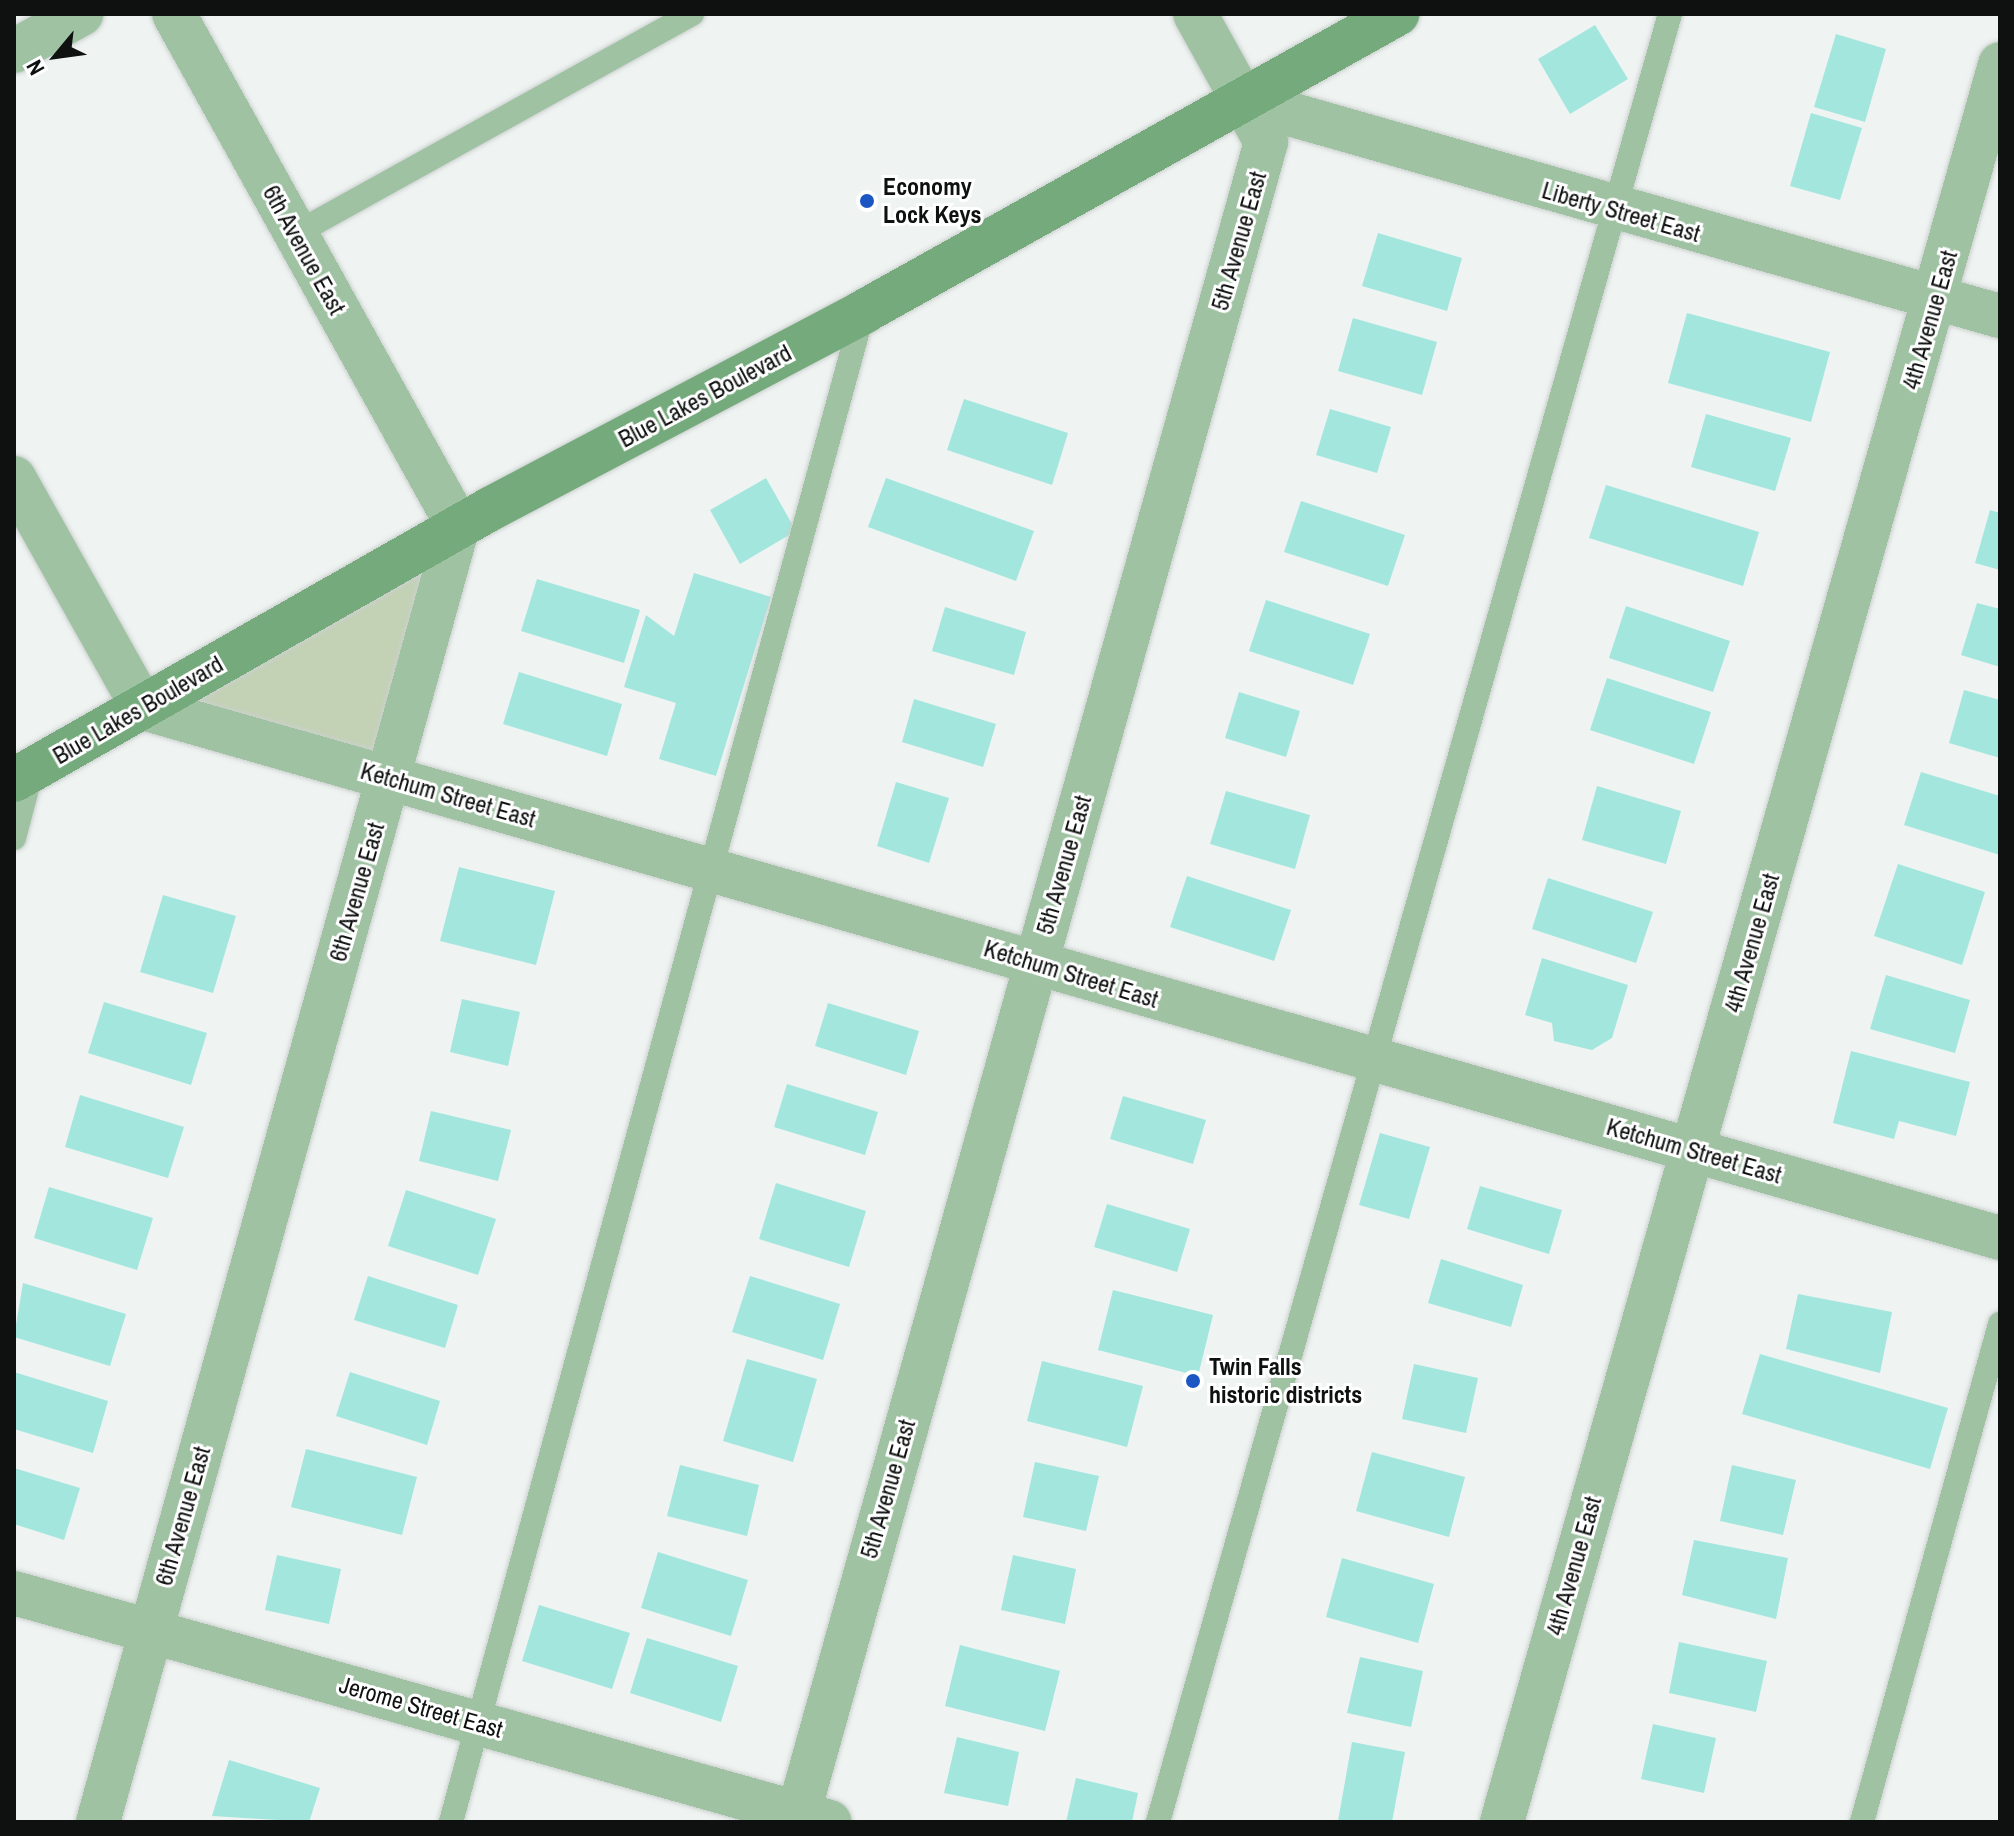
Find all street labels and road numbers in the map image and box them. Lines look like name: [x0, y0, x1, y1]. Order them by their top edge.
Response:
street label: 5th Avenue East: [1205, 168, 1273, 314]
street label: Liberty Street East: [1539, 176, 1703, 248]
street label: 6th Avenue East: [256, 180, 352, 320]
street label: 4th Avenue East: [1896, 247, 1964, 393]
street label: Blue Lakes Boulevard: [614, 338, 796, 454]
street label: Blue Lakes Boulevard: [48, 650, 228, 770]
street label: Ketchum Street East: [357, 756, 539, 834]
street label: 5th Avenue East: [1030, 792, 1098, 938]
street label: 6th Avenue East: [323, 819, 391, 965]
street label: 4th Avenue East: [1718, 870, 1786, 1016]
street label: Ketchum Street East: [980, 934, 1162, 1014]
street label: Ketchum Street East: [1603, 1112, 1785, 1190]
street label: 5th Avenue East: [854, 1416, 922, 1562]
street label: 6th Avenue East: [149, 1443, 217, 1589]
street label: 4th Avenue East: [1540, 1493, 1608, 1639]
street label: Jerome Street East: [336, 1670, 506, 1744]

